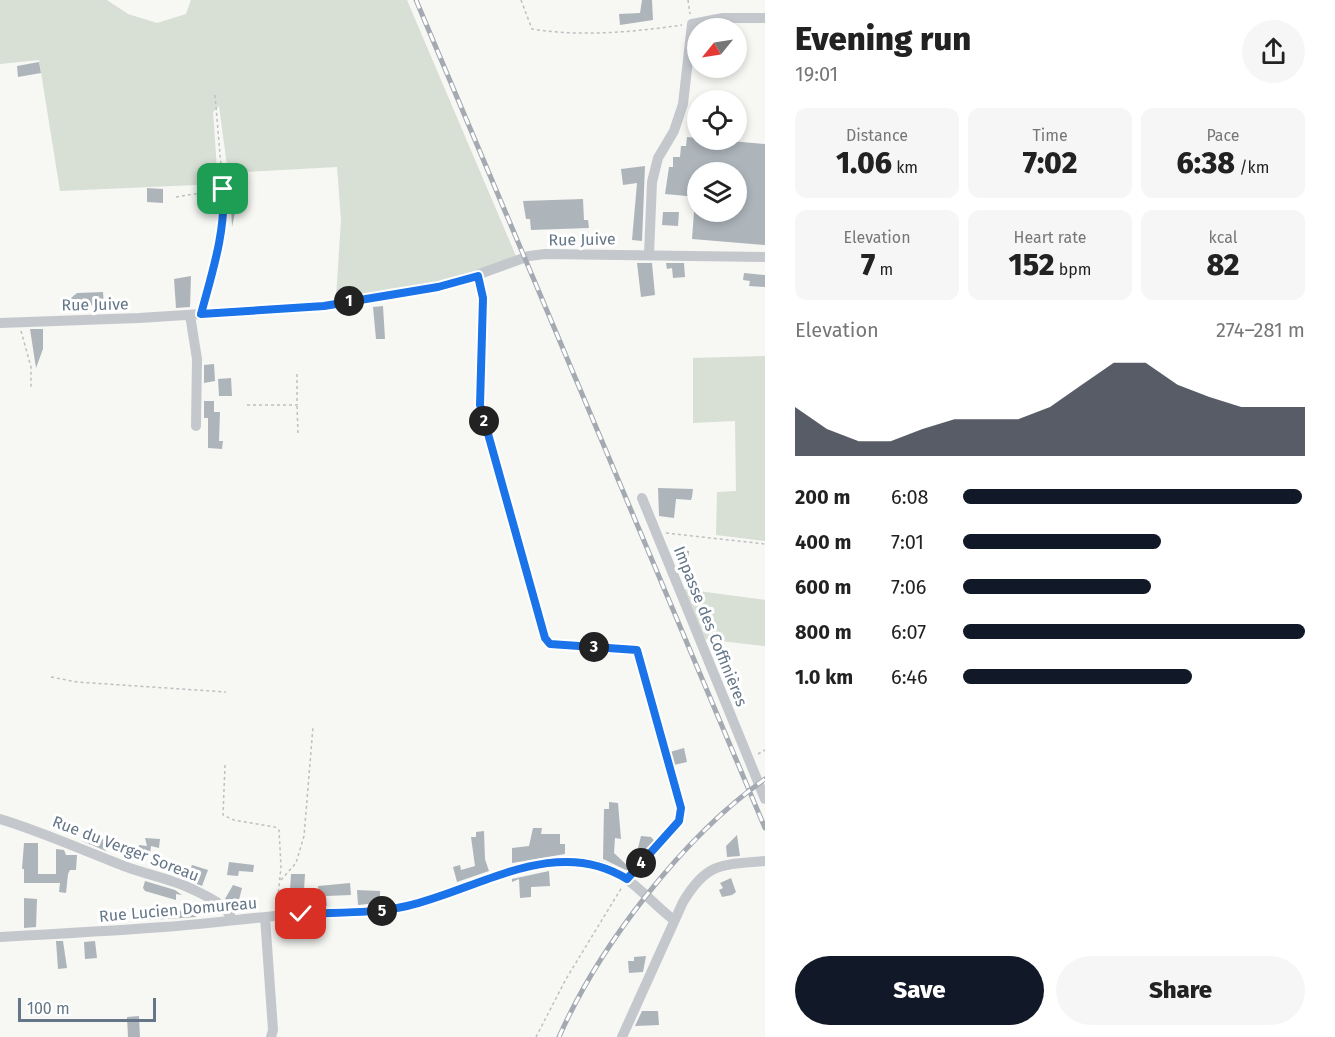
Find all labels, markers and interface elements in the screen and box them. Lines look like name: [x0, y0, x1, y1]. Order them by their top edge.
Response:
north arrow: [687, 18, 747, 78]
map controls: [687, 18, 747, 222]
text: Evening run: [795, 19, 971, 59]
button: share: [1242, 20, 1305, 83]
text: 19:01: [795, 62, 838, 86]
button: locate: [687, 90, 747, 150]
text: Distance: [846, 126, 908, 145]
text: Time: [1032, 126, 1068, 145]
text: Pace: [1206, 126, 1240, 145]
text: 1.06: [836, 145, 892, 181]
text: 7:02: [1023, 145, 1077, 181]
text: 6:38: [1177, 145, 1235, 181]
text: km: [892, 158, 918, 177]
text: /km: [1235, 158, 1269, 177]
button: layers: [687, 162, 747, 222]
pin: [197, 163, 248, 214]
icon: arrive: [206, 172, 239, 205]
text: Elevation: [843, 228, 911, 247]
text: Heart rate: [1014, 228, 1086, 247]
text: kcal: [1209, 228, 1237, 247]
street label: Rue Juive: [548, 229, 616, 250]
text: 7: [861, 247, 875, 283]
text: 152: [1009, 247, 1054, 283]
text: 82: [1206, 247, 1240, 283]
text: m: [875, 260, 893, 279]
text: bpm: [1054, 260, 1091, 279]
pin: 1: [334, 286, 364, 316]
text: 1: [345, 291, 353, 310]
street label: Rue Juive: [61, 294, 129, 315]
text: Elevation: [795, 318, 879, 342]
text: 274–281 m: [1216, 318, 1305, 342]
pin: 2: [469, 406, 499, 436]
text: 2: [480, 411, 488, 430]
text: 200 m: [795, 485, 850, 509]
text: 6:08: [891, 485, 929, 509]
text: 400 m: [795, 530, 851, 554]
text: 7:01: [891, 530, 924, 554]
street label: Impasse des Coffinières: [670, 543, 751, 709]
text: 600 m: [795, 575, 851, 599]
text: 7:06: [891, 575, 927, 599]
text: 800 m: [795, 620, 852, 644]
text: 6:07: [891, 620, 926, 644]
pin: 3: [579, 632, 609, 662]
text: 3: [590, 637, 598, 656]
text: 1.0 km: [795, 665, 853, 689]
text: 6:46: [891, 665, 928, 689]
street label: Rue du Verger Soreau: [50, 812, 202, 885]
pin: 4: [626, 848, 656, 878]
text: 4: [636, 853, 646, 872]
pin: [275, 888, 326, 939]
street label: Rue Lucien Domureau: [98, 893, 258, 926]
pin: 5: [367, 896, 397, 926]
icon: check: [284, 897, 317, 930]
text: 5: [378, 901, 386, 920]
button: Save: [795, 956, 1044, 1025]
button: Share: [1056, 956, 1305, 1025]
scale bar: [18, 995, 156, 1022]
text: 100 m: [27, 999, 70, 1018]

